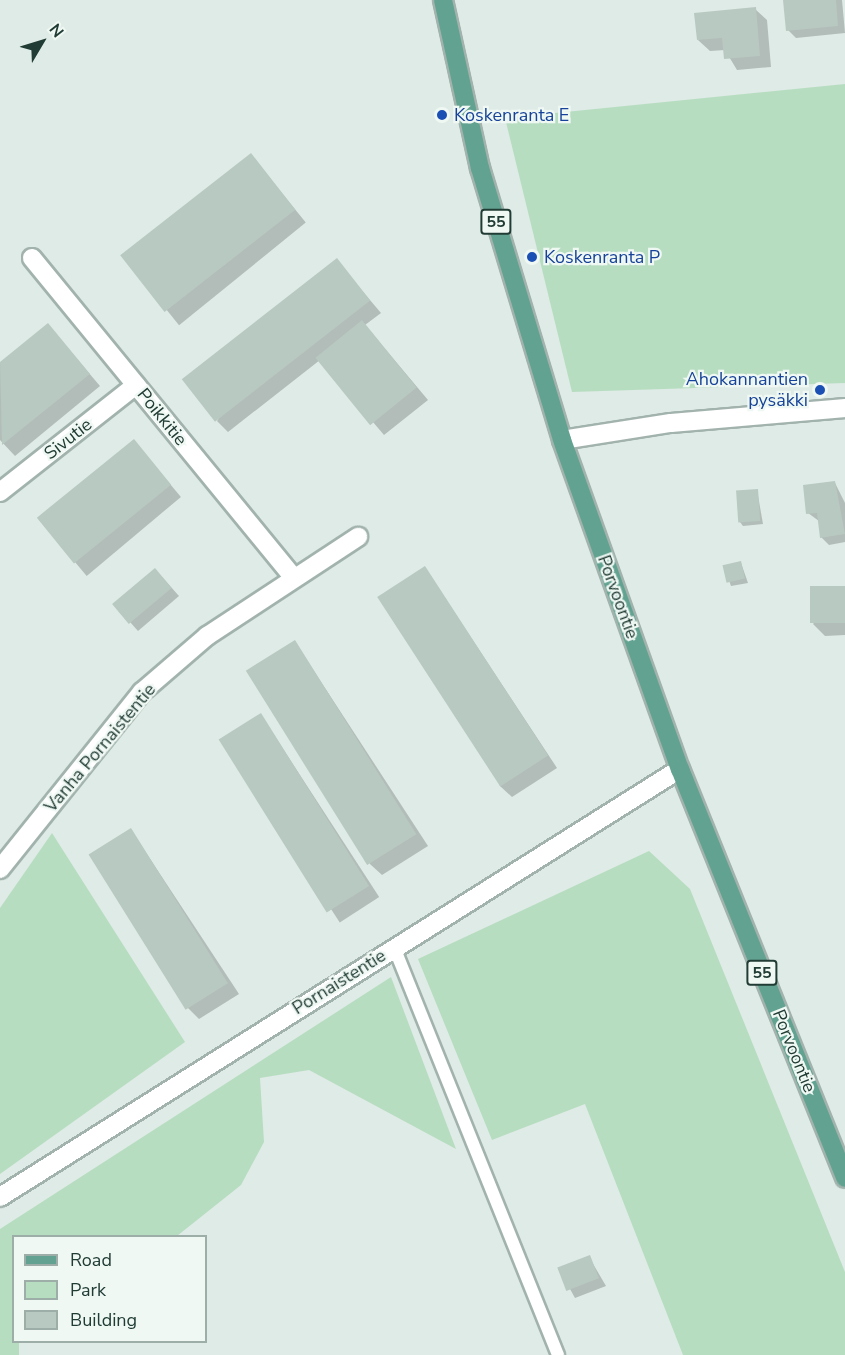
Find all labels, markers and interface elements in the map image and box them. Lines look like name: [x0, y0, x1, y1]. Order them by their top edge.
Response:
north arrow: [12, 12, 72, 72]
text: N: [44, 19, 69, 42]
place label: Koskenranta E: [454, 104, 569, 126]
marker: Koskenranta E: [435, 108, 449, 122]
road number: 55: [480, 209, 512, 235]
place label: Koskenranta P: [544, 246, 660, 268]
marker: Koskenranta P: [525, 250, 539, 264]
place label: Ahokannantien pysäkki: [686, 369, 808, 412]
marker: Ahokannantien pysäkki: [813, 383, 827, 397]
street label: Poikkitie: [132, 384, 192, 450]
street label: Sivutie: [40, 414, 96, 464]
street label: Porvoontie: [593, 552, 643, 642]
street label: Vanha Pornaistentie: [40, 679, 160, 817]
street label: Pornaistentie: [288, 945, 390, 1019]
road number: 55: [746, 960, 778, 986]
street label: Porvoontie: [768, 1006, 820, 1096]
legend: [12, 1235, 207, 1343]
text: Road: [70, 1248, 112, 1272]
text: Park: [70, 1278, 106, 1302]
text: Building: [70, 1308, 137, 1332]

